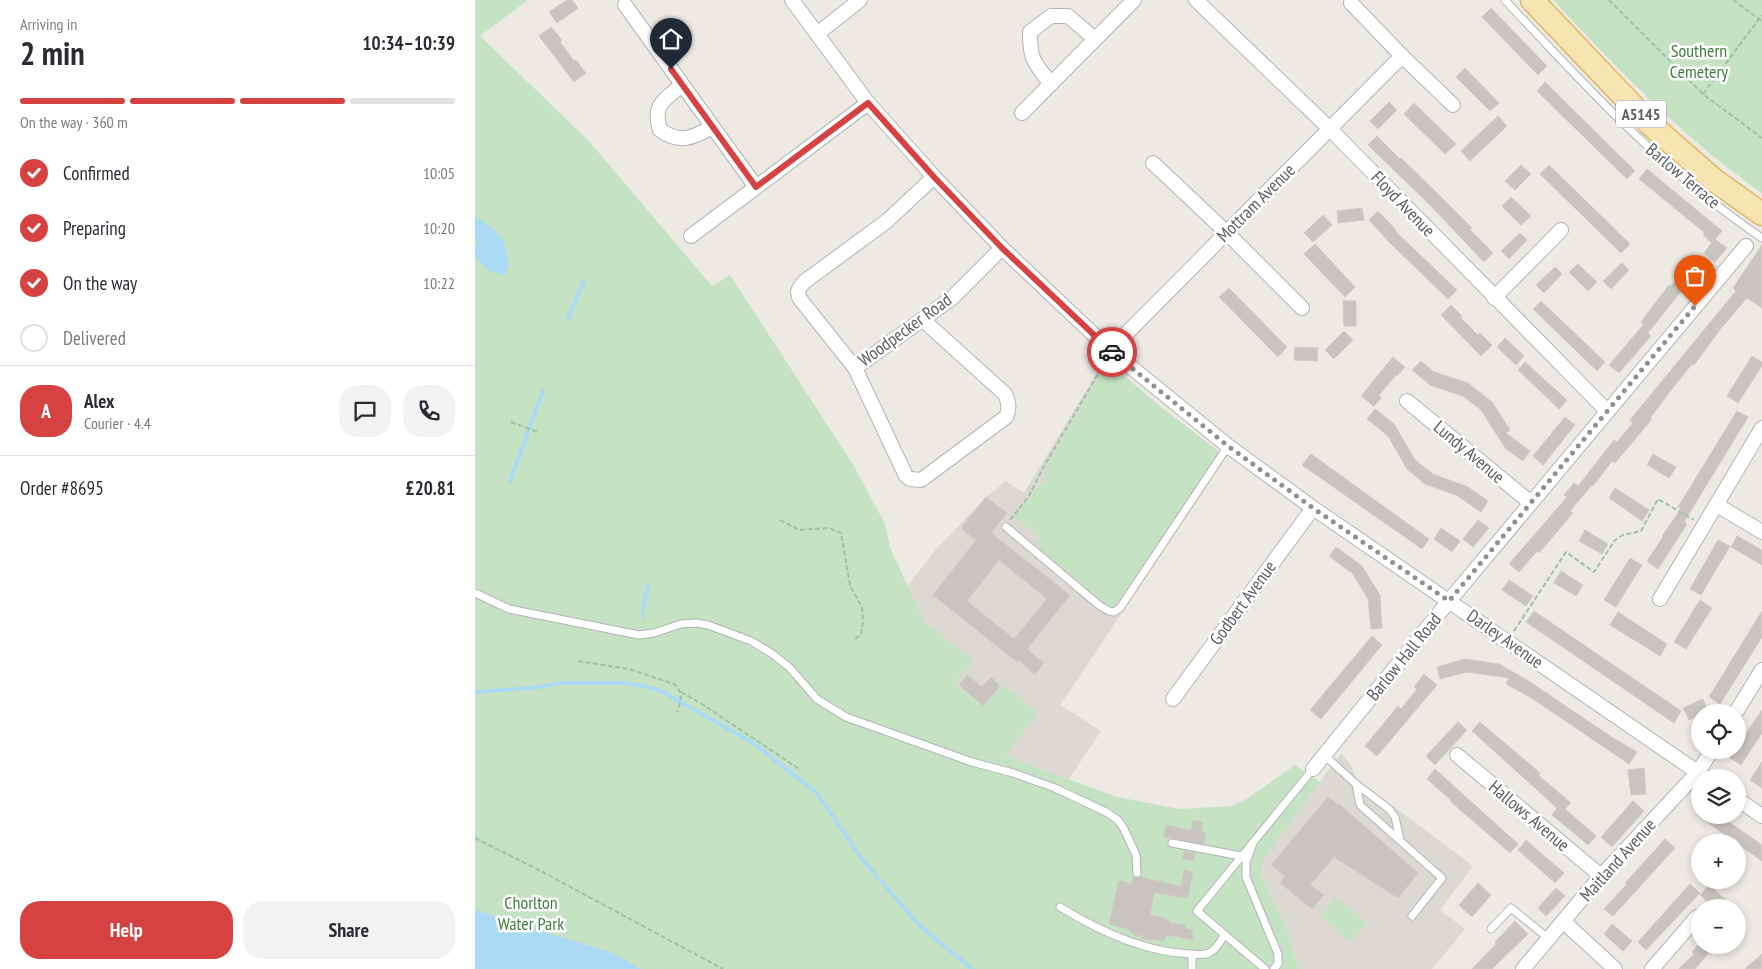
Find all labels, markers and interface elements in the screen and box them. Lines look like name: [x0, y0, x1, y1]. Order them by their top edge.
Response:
text: Arriving in: [20, 14, 77, 34]
pin: [650, 18, 692, 69]
icon: home: [657, 25, 685, 53]
text: 10:34–10:39: [362, 31, 455, 55]
text: 2 min: [20, 32, 85, 74]
park label: Southern Cemetery: [1670, 39, 1728, 83]
road number: A5145: [1616, 100, 1666, 128]
text: On the way · 360 m: [20, 112, 128, 132]
street label: Barlow Terrace: [1641, 138, 1725, 213]
icon: check: [20, 159, 48, 187]
street label: Mottram Avenue: [1212, 159, 1300, 247]
text: Confirmed: [63, 161, 130, 185]
text: 10:05: [423, 163, 455, 183]
street label: Floyd Avenue: [1366, 166, 1440, 241]
icon: check: [20, 214, 48, 242]
text: Preparing: [63, 216, 126, 240]
text: 10:20: [423, 218, 455, 238]
pin: [1674, 255, 1716, 306]
icon: bag: [1681, 262, 1709, 290]
icon: check: [20, 269, 48, 297]
text: On the way: [63, 271, 137, 295]
text: 10:22: [423, 273, 455, 293]
street label: Woodpecker Road: [853, 288, 956, 371]
text: Delivered: [63, 326, 126, 350]
courier: [1087, 327, 1137, 377]
icon: car: [1098, 338, 1126, 366]
button: chat: [339, 385, 391, 437]
button: phone: [403, 385, 455, 437]
text: Alex: [84, 389, 114, 413]
text: A: [41, 399, 51, 423]
text: Courier · 4.4: [84, 413, 151, 433]
street label: Lundy Avenue: [1429, 415, 1510, 488]
text: Order #8695: [20, 476, 104, 500]
text: £20.81: [406, 476, 455, 500]
street label: Godbert Avenue: [1204, 556, 1281, 649]
street label: Darley Avenue: [1463, 604, 1548, 673]
street label: Barlow Hall Road: [1361, 608, 1446, 705]
map controls: [1691, 704, 1746, 954]
button: locate: [1691, 704, 1746, 759]
button: layers: [1691, 769, 1746, 824]
street label: Hallows Avenue: [1484, 775, 1574, 856]
street label: Maitland Avenue: [1574, 814, 1661, 906]
button: +: [1691, 834, 1746, 889]
park label: Chorlton Water Park: [498, 891, 564, 935]
button: −: [1691, 899, 1746, 954]
button: Help: [20, 901, 233, 959]
button: Share: [243, 901, 455, 959]

